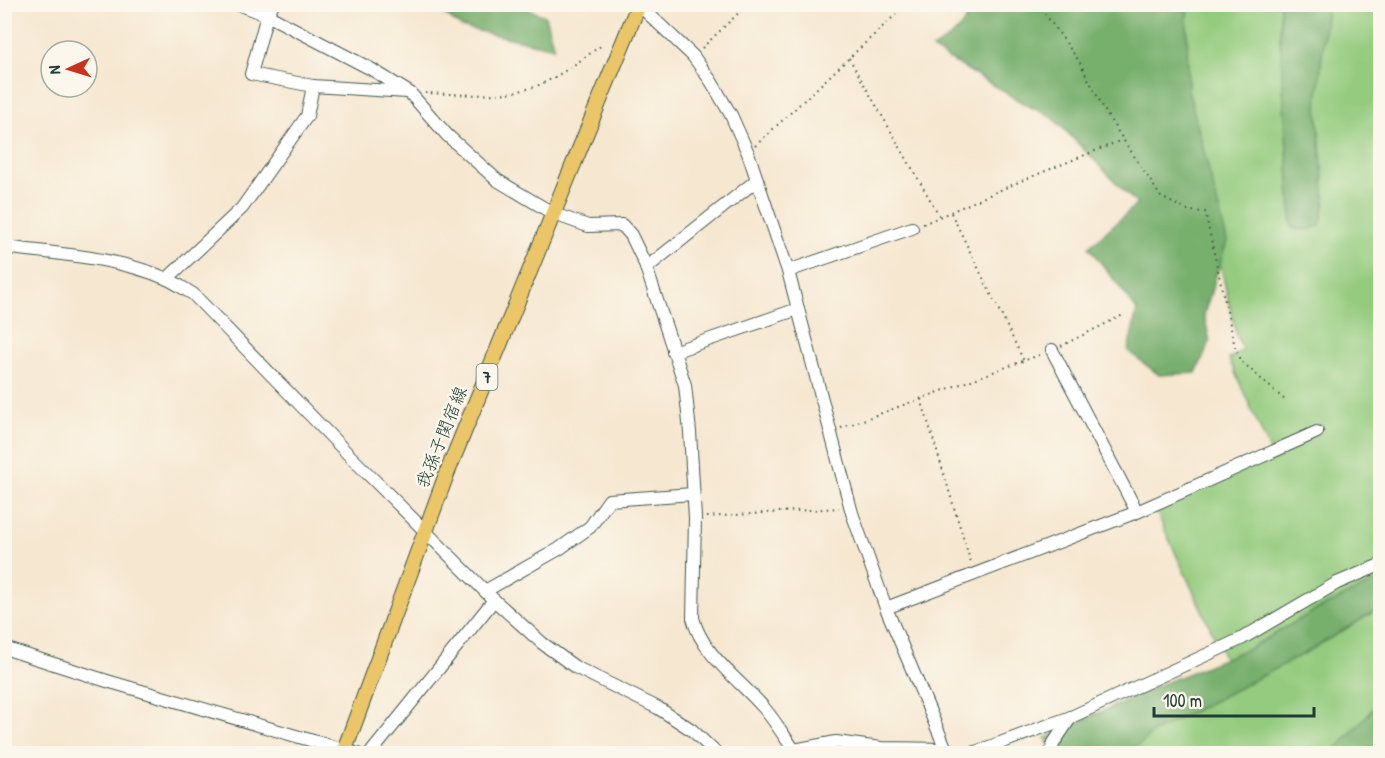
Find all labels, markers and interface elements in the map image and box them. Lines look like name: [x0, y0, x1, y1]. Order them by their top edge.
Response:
north arrow: [39, 39, 99, 99]
text: N: [43, 65, 65, 75]
road number: 7: [476, 364, 498, 390]
street label: 我孫子関宿線: [409, 382, 473, 492]
scale bar: [1154, 680, 1314, 718]
text: 100 m: [1163, 688, 1202, 713]

